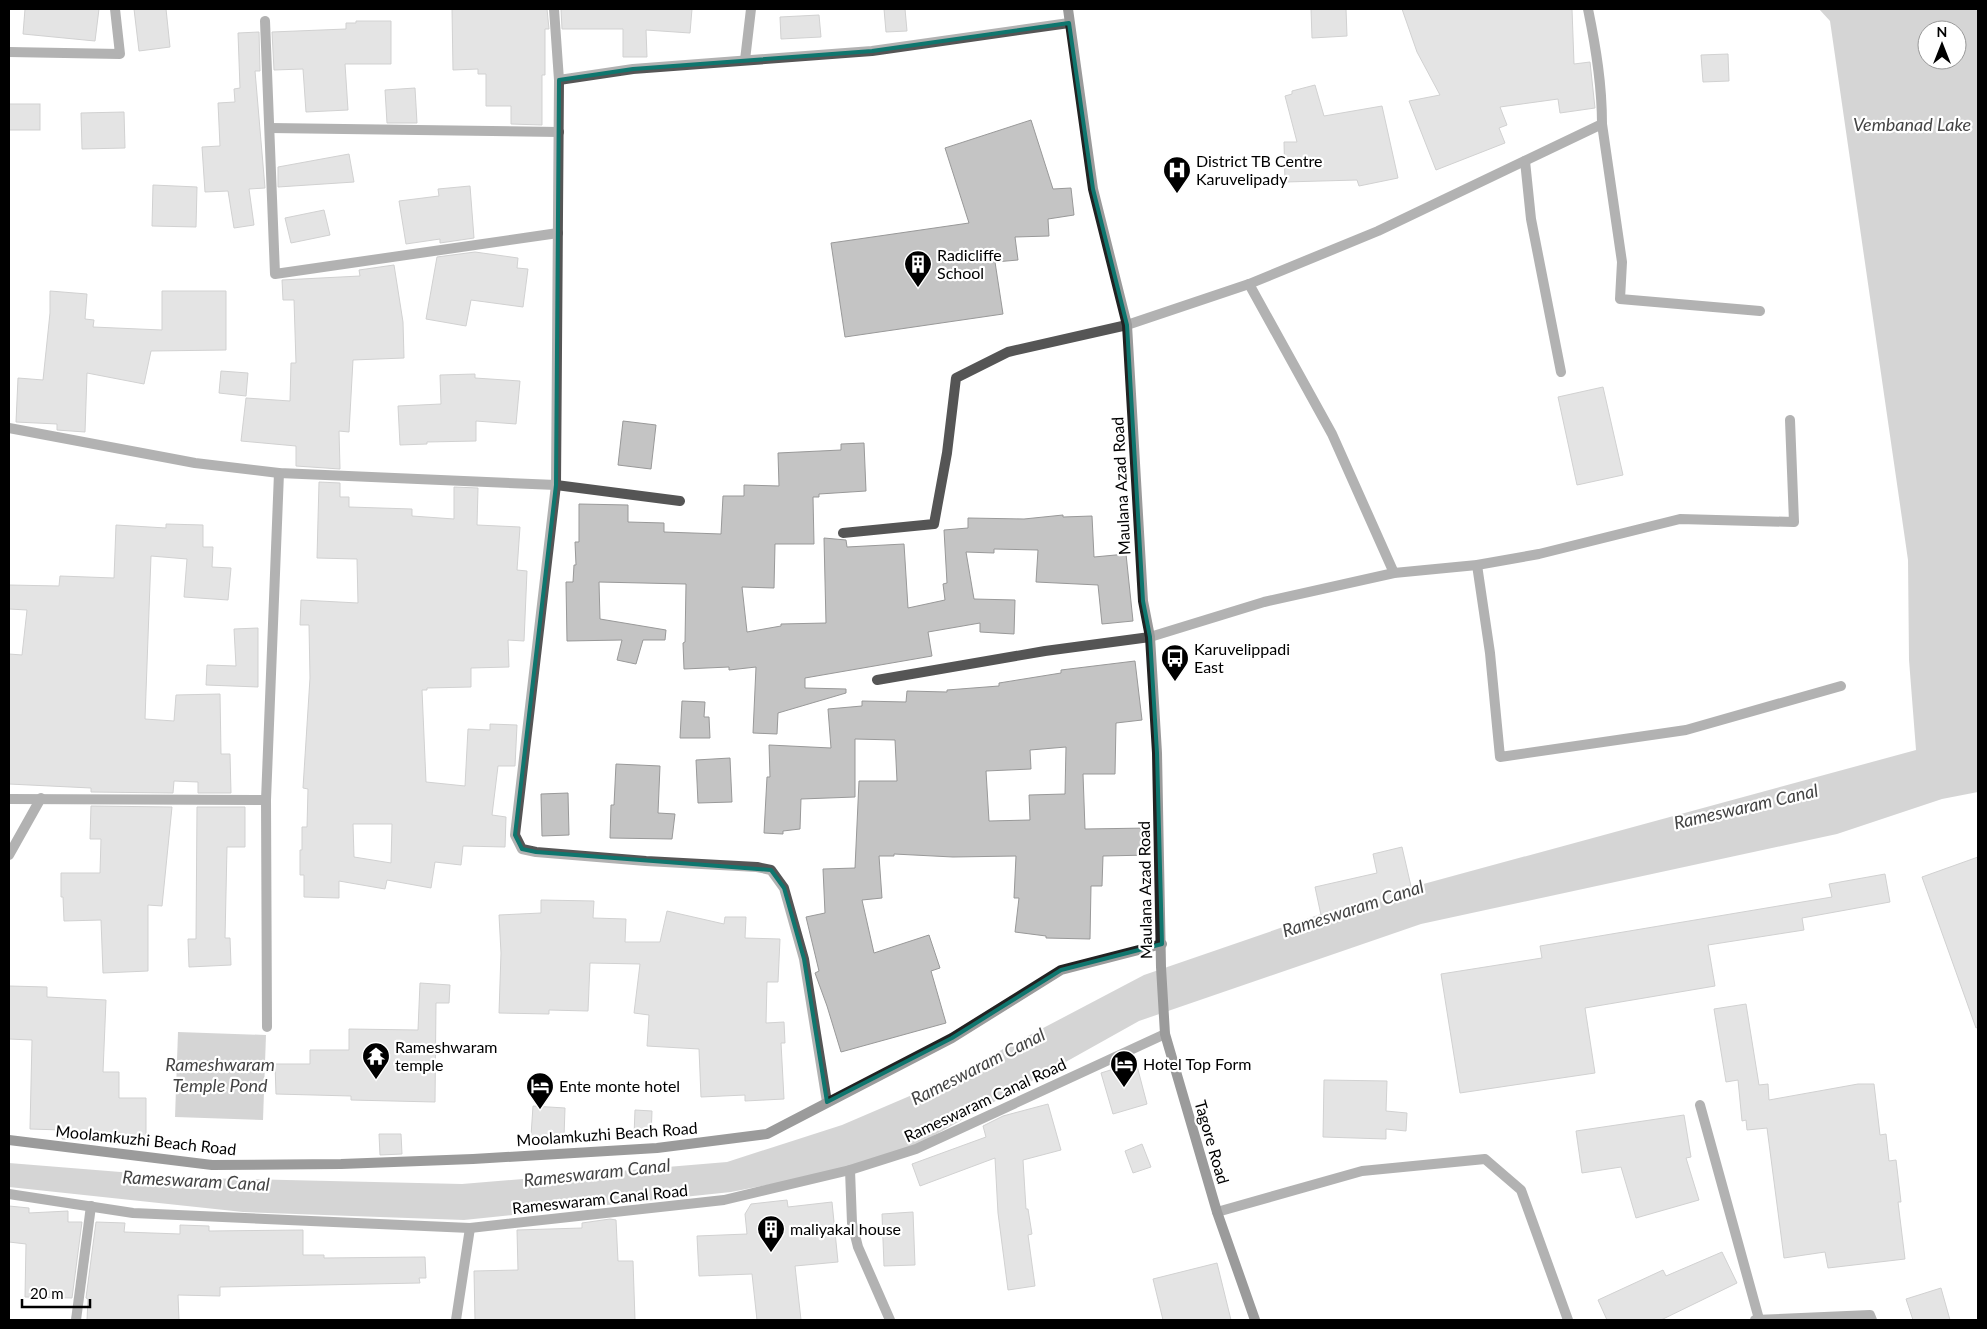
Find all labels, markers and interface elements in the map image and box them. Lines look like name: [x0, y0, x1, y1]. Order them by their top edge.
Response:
north arrow: [1917, 20, 1967, 70]
text: N: [1937, 23, 1947, 40]
water label: Vembanad Lake: [1853, 113, 1971, 135]
place label: District TB Centre Karuvelipady: [1196, 151, 1323, 188]
hospital icon: District TB Centre Karuvelipady: [1162, 155, 1192, 194]
place label: Radicliffe School: [937, 245, 1002, 282]
building icon: Radicliffe School: [903, 249, 933, 288]
street label: Maulana Azad Road: [1107, 417, 1134, 556]
place label: Karuvelippadi East: [1194, 639, 1290, 676]
bus stop icon: Karuvelippadi East: [1160, 643, 1190, 682]
water label: Rameswaram Canal: [1671, 779, 1820, 833]
street label: Maulana Azad Road: [1134, 821, 1155, 959]
water label: Rameswaram Canal: [1279, 875, 1426, 941]
water label: Rameswaram Canal: [907, 1023, 1048, 1109]
place label: Rameshwaram temple: [395, 1037, 498, 1074]
temple icon: Rameshwaram temple: [361, 1041, 391, 1080]
hotel icon: Hotel Top Form: [1109, 1049, 1139, 1088]
water label: Rameshwaram Temple Pond: [165, 1053, 275, 1096]
street label: Rameswaram Canal Road: [901, 1054, 1069, 1145]
place label: Hotel Top Form: [1143, 1054, 1251, 1073]
hotel icon: Ente monte hotel: [525, 1071, 555, 1110]
place label: Ente monte hotel: [559, 1076, 680, 1095]
street label: Tagore Road: [1191, 1098, 1234, 1186]
street label: Moolamkuzhi Beach Road: [516, 1118, 698, 1149]
street label: Moolamkuzhi Beach Road: [55, 1121, 237, 1158]
water label: Rameswaram Canal: [522, 1153, 671, 1191]
water label: Rameswaram Canal: [122, 1165, 270, 1195]
street label: Rameswaram Canal Road: [511, 1180, 689, 1217]
building icon: maliyakal house: [756, 1214, 786, 1253]
place label: maliyakal house: [790, 1219, 901, 1238]
scale bar: [22, 1276, 90, 1308]
text: 20 m: [30, 1284, 64, 1302]

